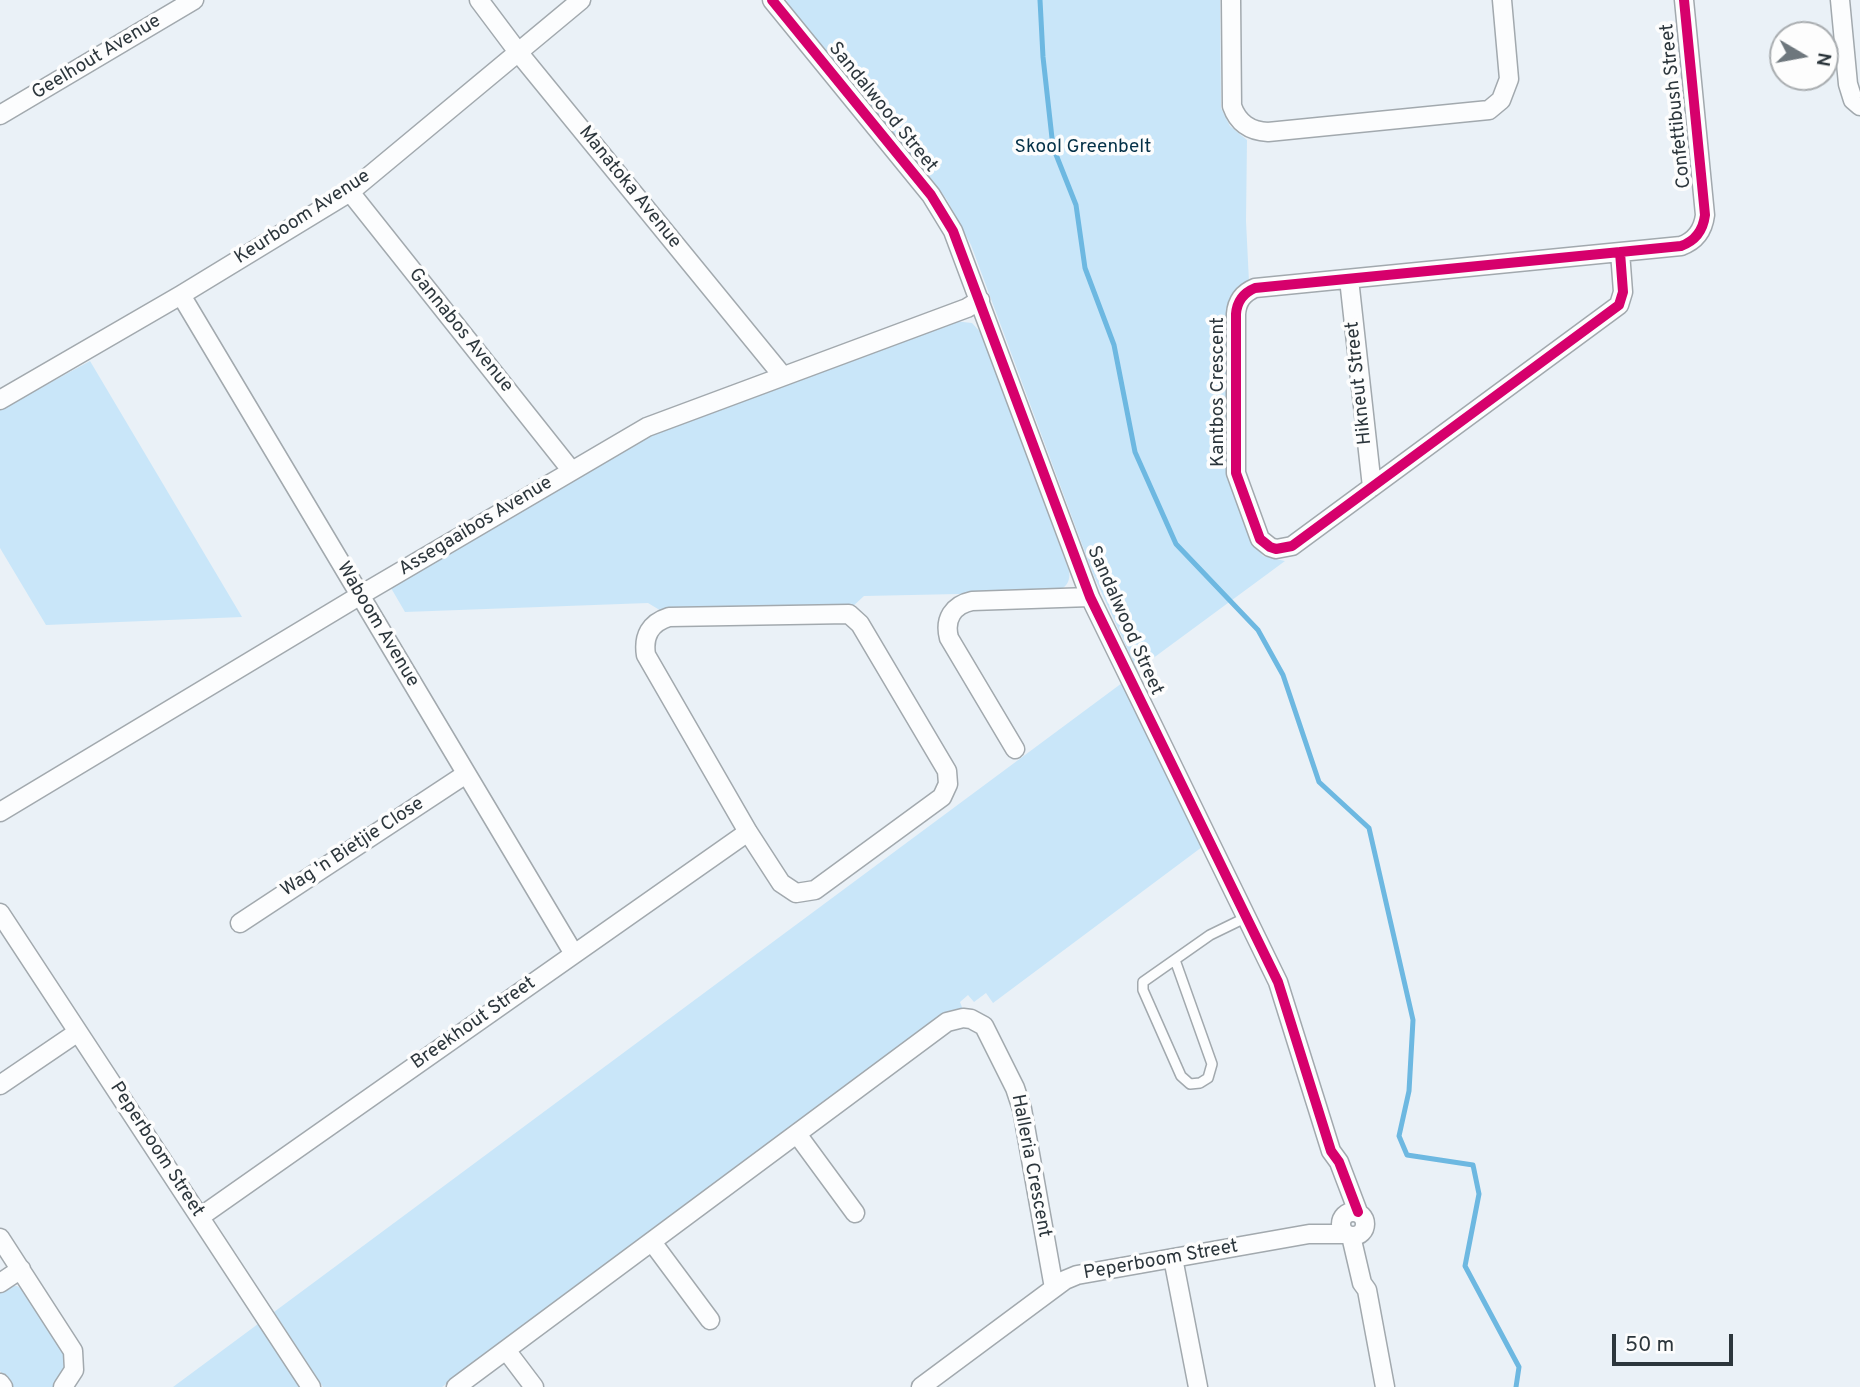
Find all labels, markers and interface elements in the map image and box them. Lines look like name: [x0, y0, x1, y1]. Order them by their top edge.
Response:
street label: Geelhout Avenue: [28, 11, 166, 105]
north arrow: [1769, 21, 1839, 91]
street label: Confettibush Street: [1657, 22, 1697, 190]
street label: Sandalwood Street: [823, 38, 941, 178]
text: N: [1810, 50, 1836, 68]
street label: Manatoka Avenue: [573, 122, 685, 254]
park label: Skool Greenbelt: [1015, 137, 1151, 159]
street label: Keurboom Avenue: [231, 166, 375, 270]
street label: Gannabos Avenue: [403, 264, 517, 398]
street label: Kantbos Crescent: [1208, 317, 1230, 467]
street label: Hikneut Street: [1342, 320, 1378, 446]
street label: Assegaaibos Avenue: [395, 472, 557, 582]
street label: Sandalwood Street: [1081, 543, 1167, 699]
street label: Waboom Avenue: [331, 558, 423, 692]
street label: Wag 'n Bietjie Close: [277, 793, 429, 903]
street label: Breekhout Street: [407, 973, 541, 1075]
street label: Peperboom Street: [104, 1078, 208, 1222]
street label: Halleria Crescent: [1005, 1093, 1055, 1239]
street label: Peperboom Street: [1082, 1236, 1240, 1286]
scale bar: [1615, 1320, 1736, 1364]
text: 50 m: [1625, 1332, 1674, 1359]

